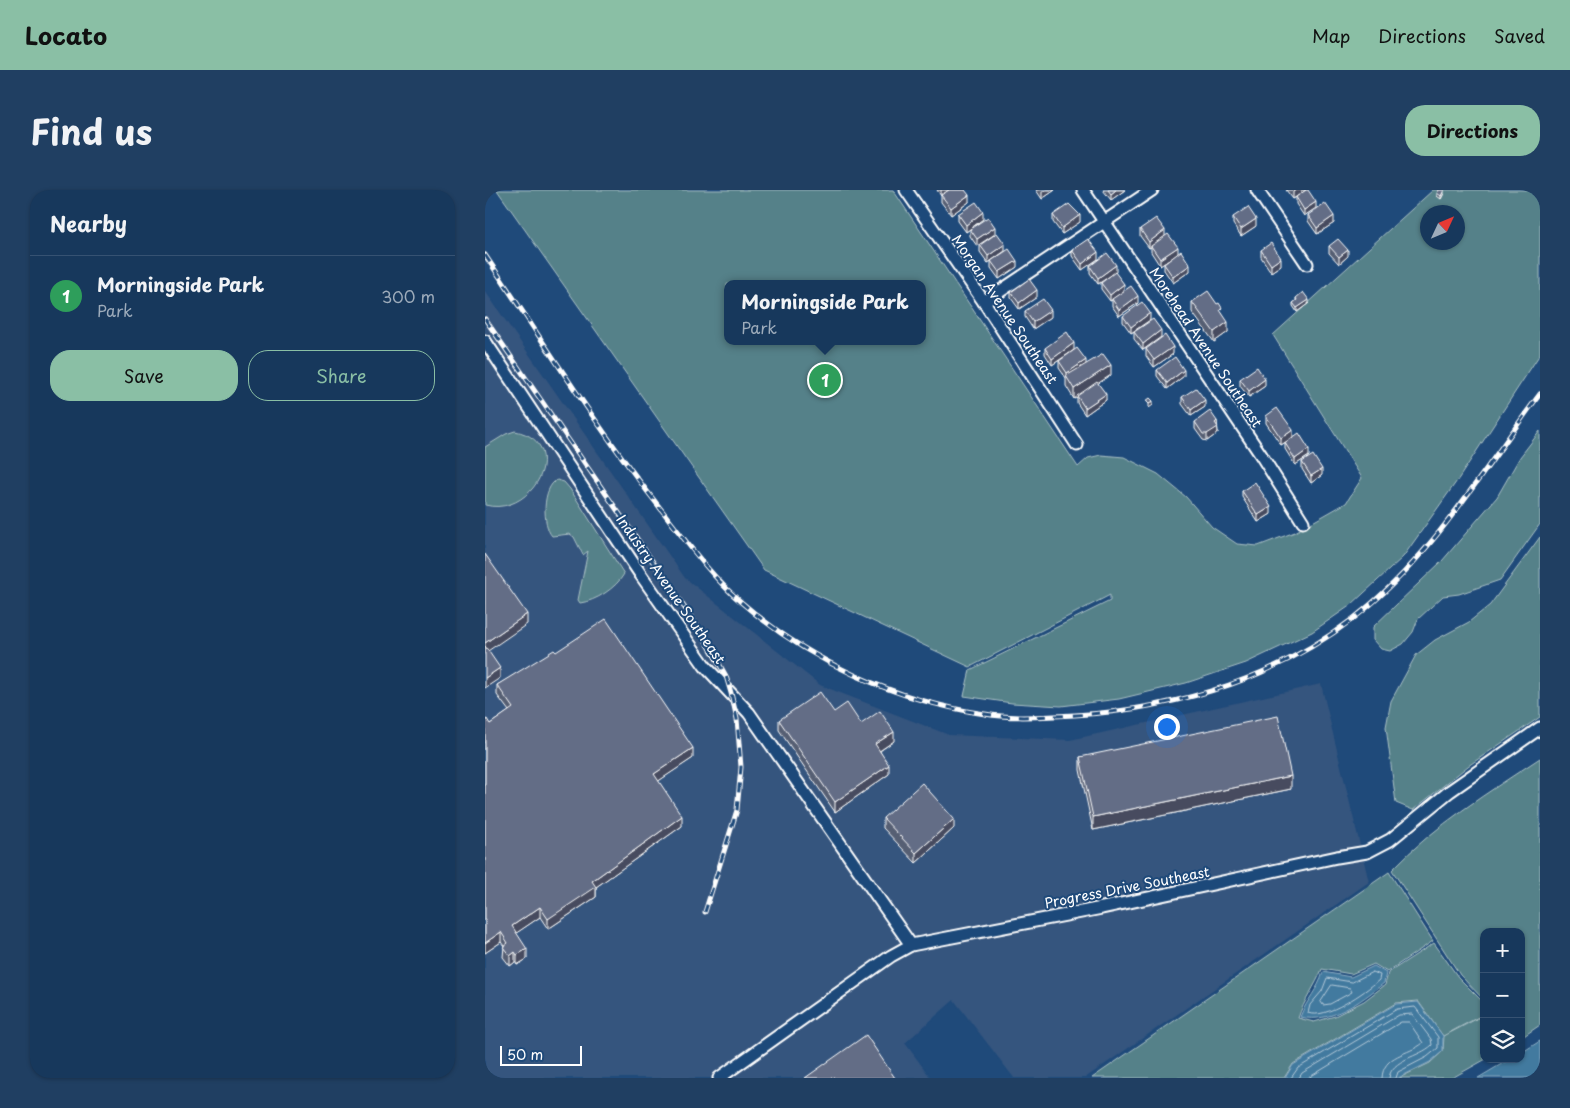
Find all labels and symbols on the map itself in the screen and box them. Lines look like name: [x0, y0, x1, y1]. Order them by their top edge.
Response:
north arrow: [1420, 205, 1465, 250]
street label: Morgan Avenue Southeast: [947, 230, 1063, 388]
street label: Morehead Avenue Southeast: [1144, 263, 1268, 432]
pin: 1: [809, 361, 841, 399]
street label: Industry Avenue Southeast: [611, 510, 731, 668]
your location: [1154, 714, 1180, 740]
street label: Progress Drive Southeast: [1043, 861, 1212, 913]
scale bar: [500, 1043, 583, 1066]

